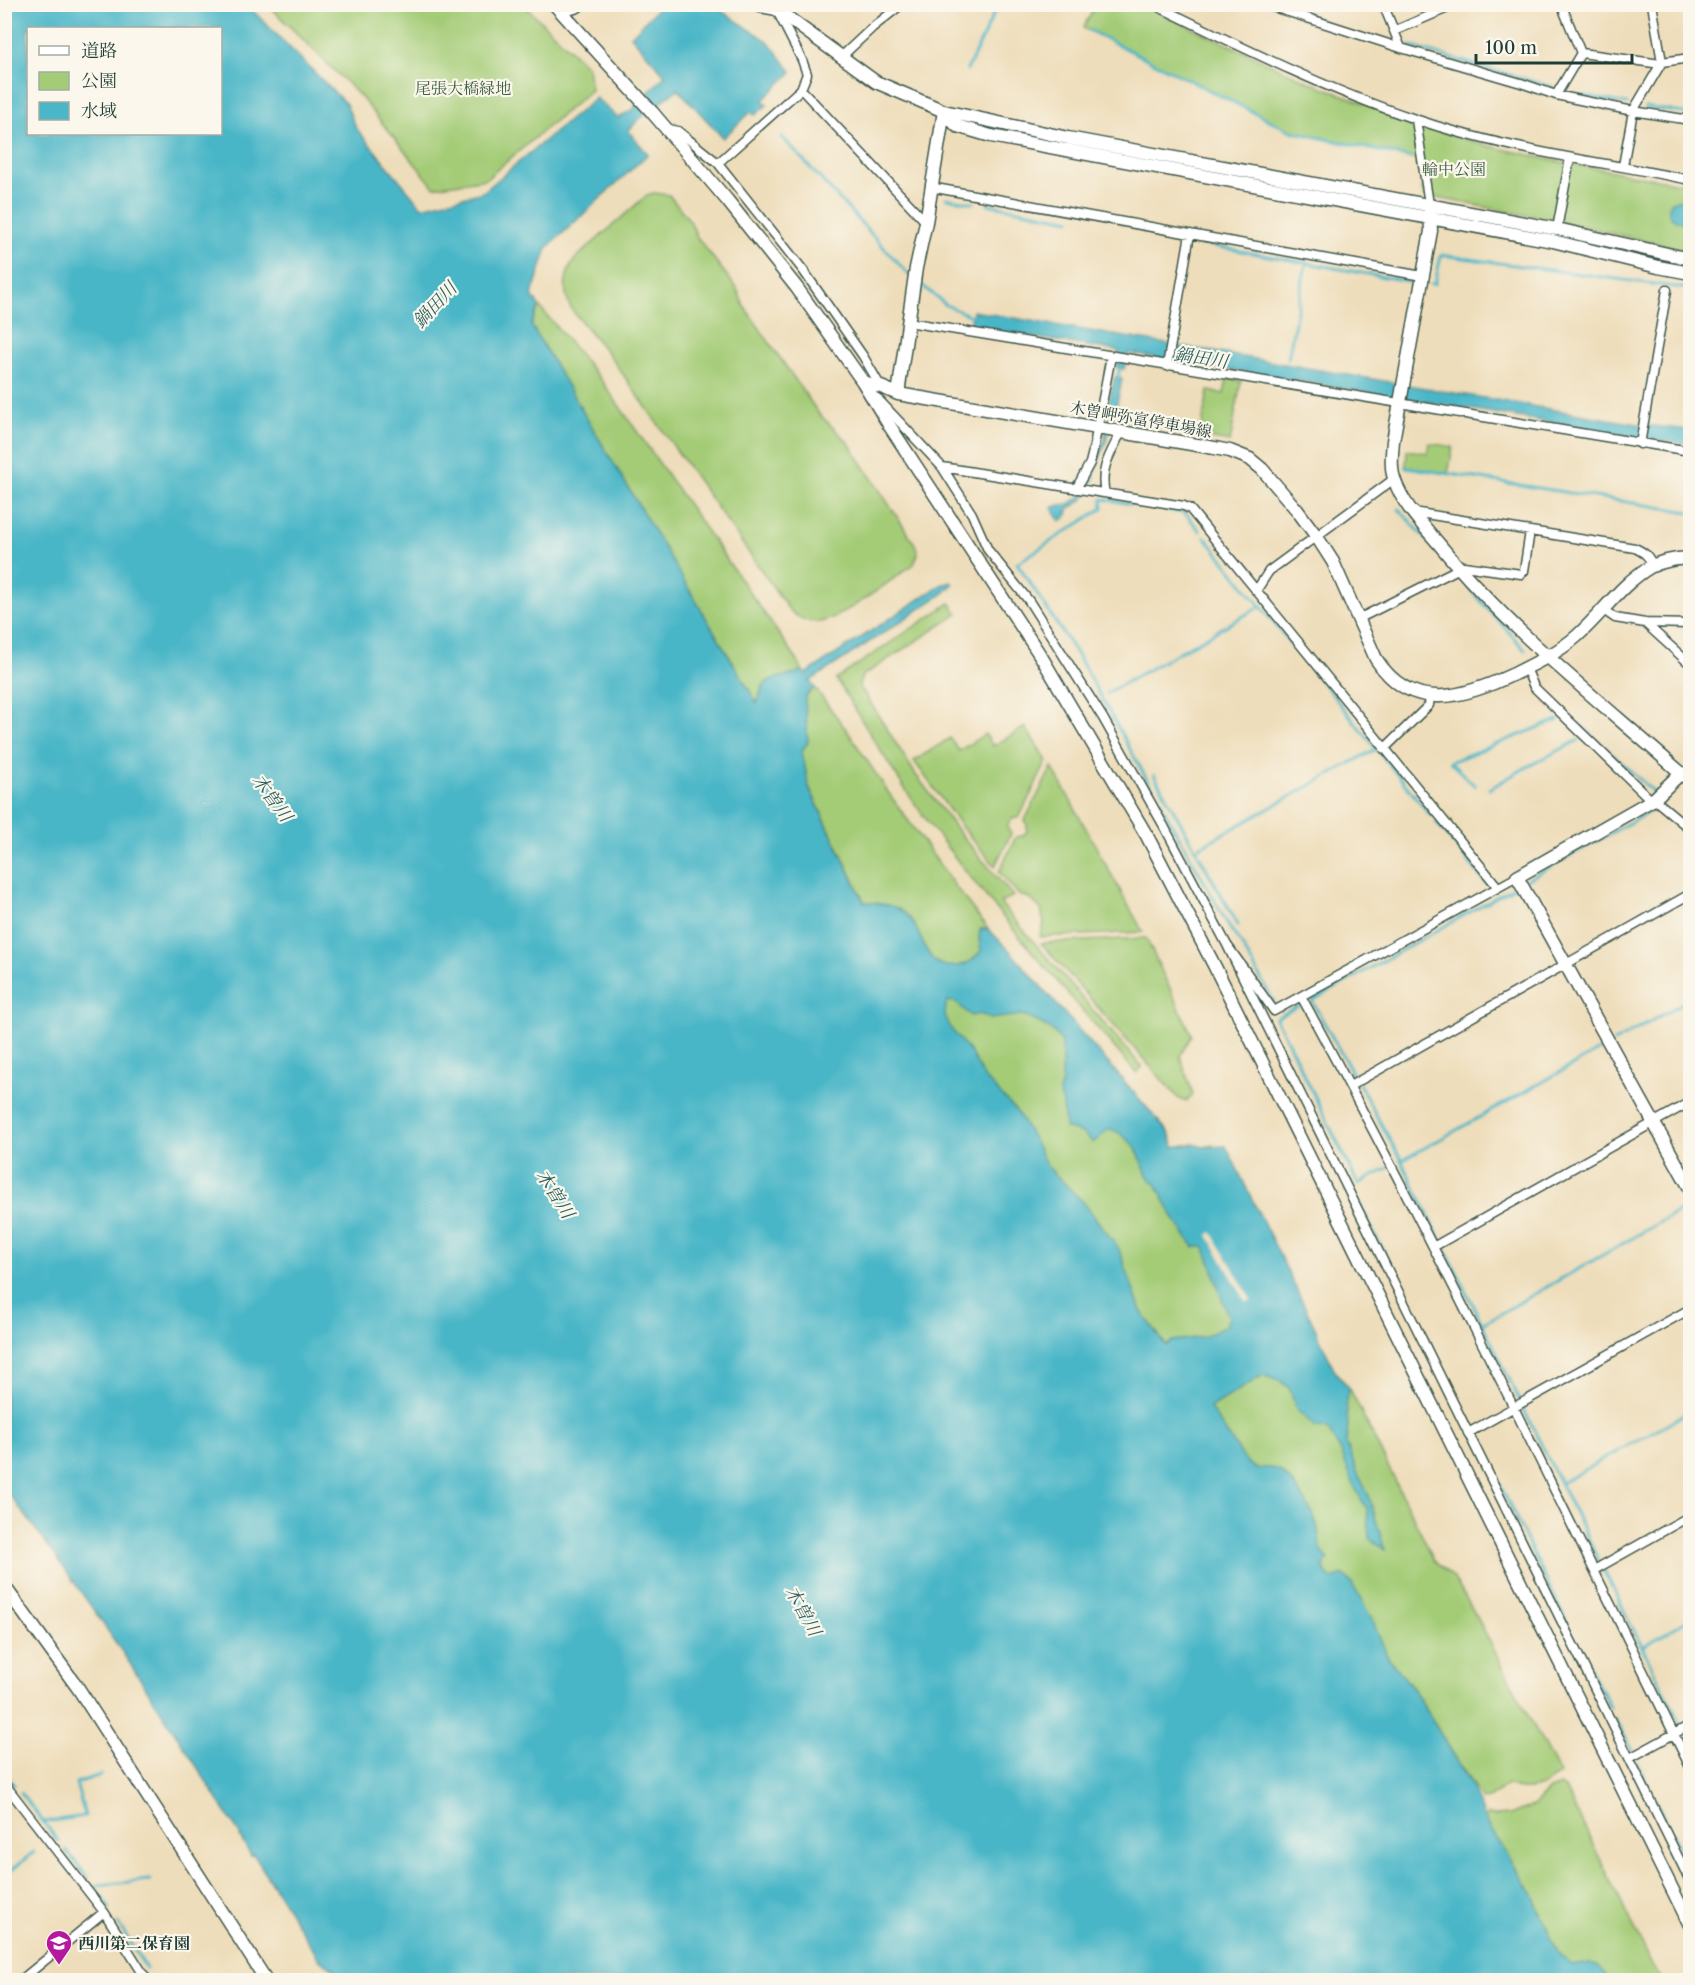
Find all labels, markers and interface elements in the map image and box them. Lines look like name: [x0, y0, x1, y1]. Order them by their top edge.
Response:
legend: [27, 27, 222, 135]
scale bar: [1476, 27, 1632, 65]
text: 100 m: [1485, 37, 1537, 59]
text: 道路: [81, 40, 117, 62]
text: 公園: [81, 70, 117, 92]
park label: 尾張大橋緑地: [415, 78, 511, 98]
text: 水域: [81, 100, 117, 122]
park label: 輪中公園: [1422, 159, 1486, 179]
water label: 鍋田川: [409, 276, 463, 332]
water label: 鍋田川: [1173, 343, 1231, 373]
street label: 木曽岬弥富停車場線: [1068, 397, 1214, 441]
water label: 木曽川: [247, 770, 298, 828]
water label: 木曽川: [531, 1165, 580, 1224]
water label: 木曽川: [780, 1582, 827, 1642]
school or university icon: 西川第二保育園: [44, 1928, 74, 1966]
place label: 西川第二保育園: [78, 1933, 190, 1953]

